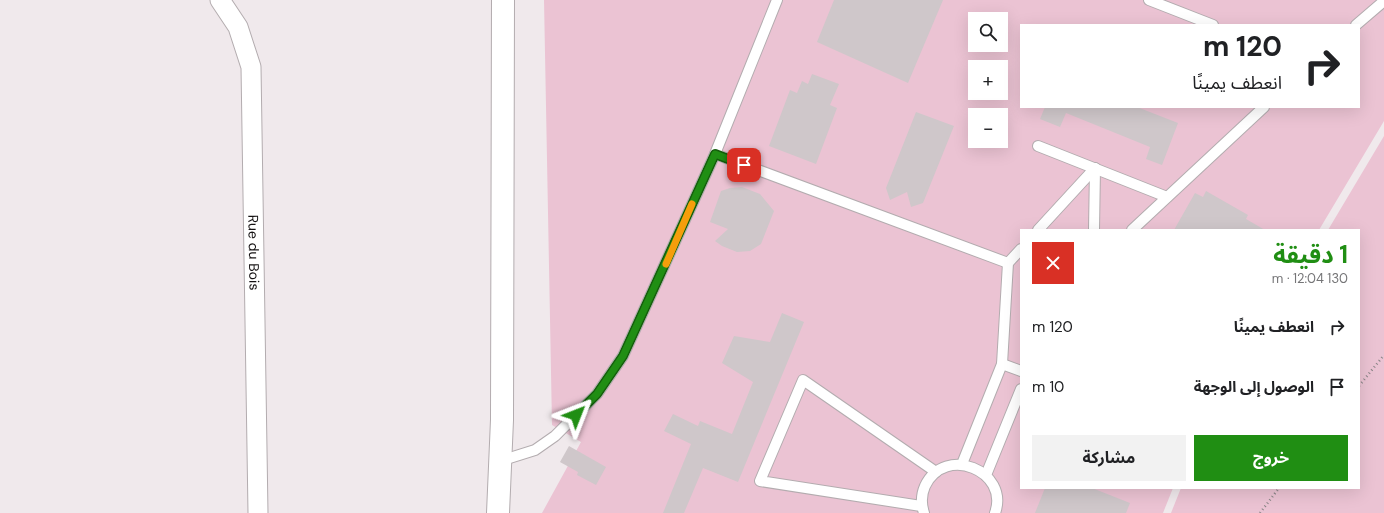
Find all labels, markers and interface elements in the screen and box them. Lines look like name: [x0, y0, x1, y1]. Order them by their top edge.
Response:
map controls: [968, 12, 1008, 148]
button: search: [968, 12, 1008, 52]
text: 120 m: [1203, 28, 1282, 65]
icon: right: [1296, 40, 1348, 92]
button: +: [968, 60, 1008, 100]
text: انعطف يمينًا: [1192, 71, 1282, 95]
button: −: [968, 108, 1008, 148]
pin: [727, 148, 761, 182]
icon: arrive: [733, 154, 755, 176]
street label: Rue du Bois: [244, 214, 264, 290]
text: 1 دقيقة: [1273, 239, 1348, 270]
button: close: [1032, 242, 1074, 284]
text: 130 m · 12:04: [1272, 270, 1348, 287]
icon: right: [1326, 316, 1348, 338]
text: 120 m: [1032, 317, 1073, 337]
text: انعطف يمينًا: [1234, 317, 1314, 337]
icon: arrive: [1326, 376, 1348, 398]
text: 10 m: [1032, 377, 1064, 397]
text: الوصول إلى الوجهة: [1194, 377, 1314, 397]
position arrow: [555, 394, 597, 436]
button: مشاركة: [1032, 435, 1186, 481]
button: خروج: [1194, 435, 1348, 481]

